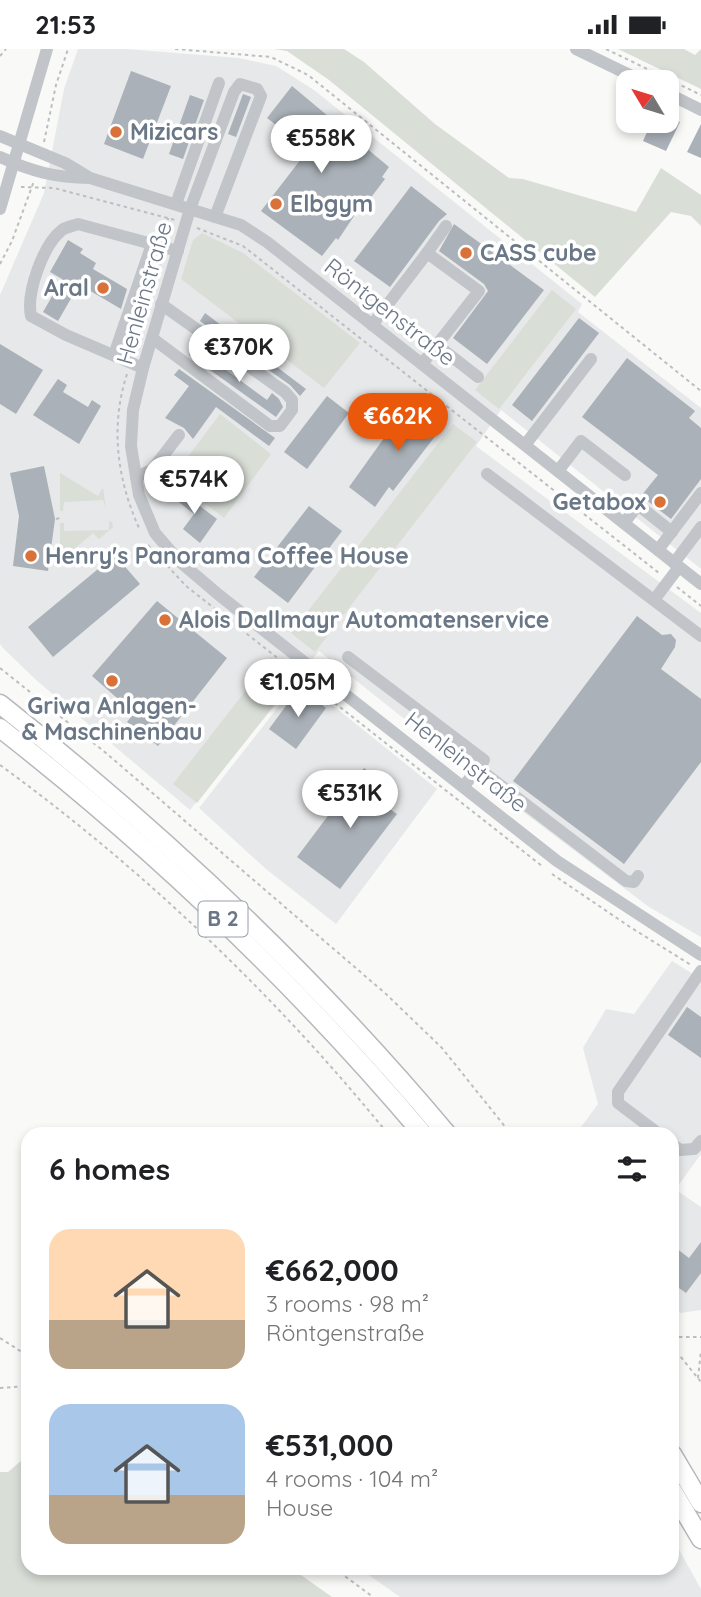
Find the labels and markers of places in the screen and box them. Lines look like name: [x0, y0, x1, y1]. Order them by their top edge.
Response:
pin: €558K: [272, 115, 370, 175]
place label: Mizicars: [130, 117, 218, 146]
marker: Mizicars: [108, 124, 124, 140]
place label: Elbgym: [290, 189, 373, 218]
marker: Elbgym: [268, 196, 284, 212]
place label: CASS cube: [480, 238, 597, 267]
marker: CASS cube: [458, 245, 474, 261]
place label: Aral: [44, 273, 89, 302]
marker: Aral: [95, 280, 111, 296]
pin: €370K: [190, 325, 288, 384]
pin: €662K: [349, 393, 447, 453]
pin: €574K: [145, 456, 243, 516]
place label: Getabox: [553, 487, 646, 516]
marker: Getabox: [652, 494, 668, 510]
place label: Henry's Panorama Coffee House: [45, 541, 409, 570]
marker: Henry's Panorama Coffee House: [23, 548, 39, 564]
place label: Alois Dallmayr Automatenservice: [179, 605, 549, 634]
marker: Alois Dallmayr Automatenservice: [157, 612, 173, 628]
pin: €1.05M: [241, 659, 355, 719]
marker: Griwa Anlagen- & Maschinenbau: [104, 673, 120, 689]
place label: Griwa Anlagen- & Maschinenbau: [21, 691, 203, 746]
pin: €531K: [301, 771, 399, 830]

